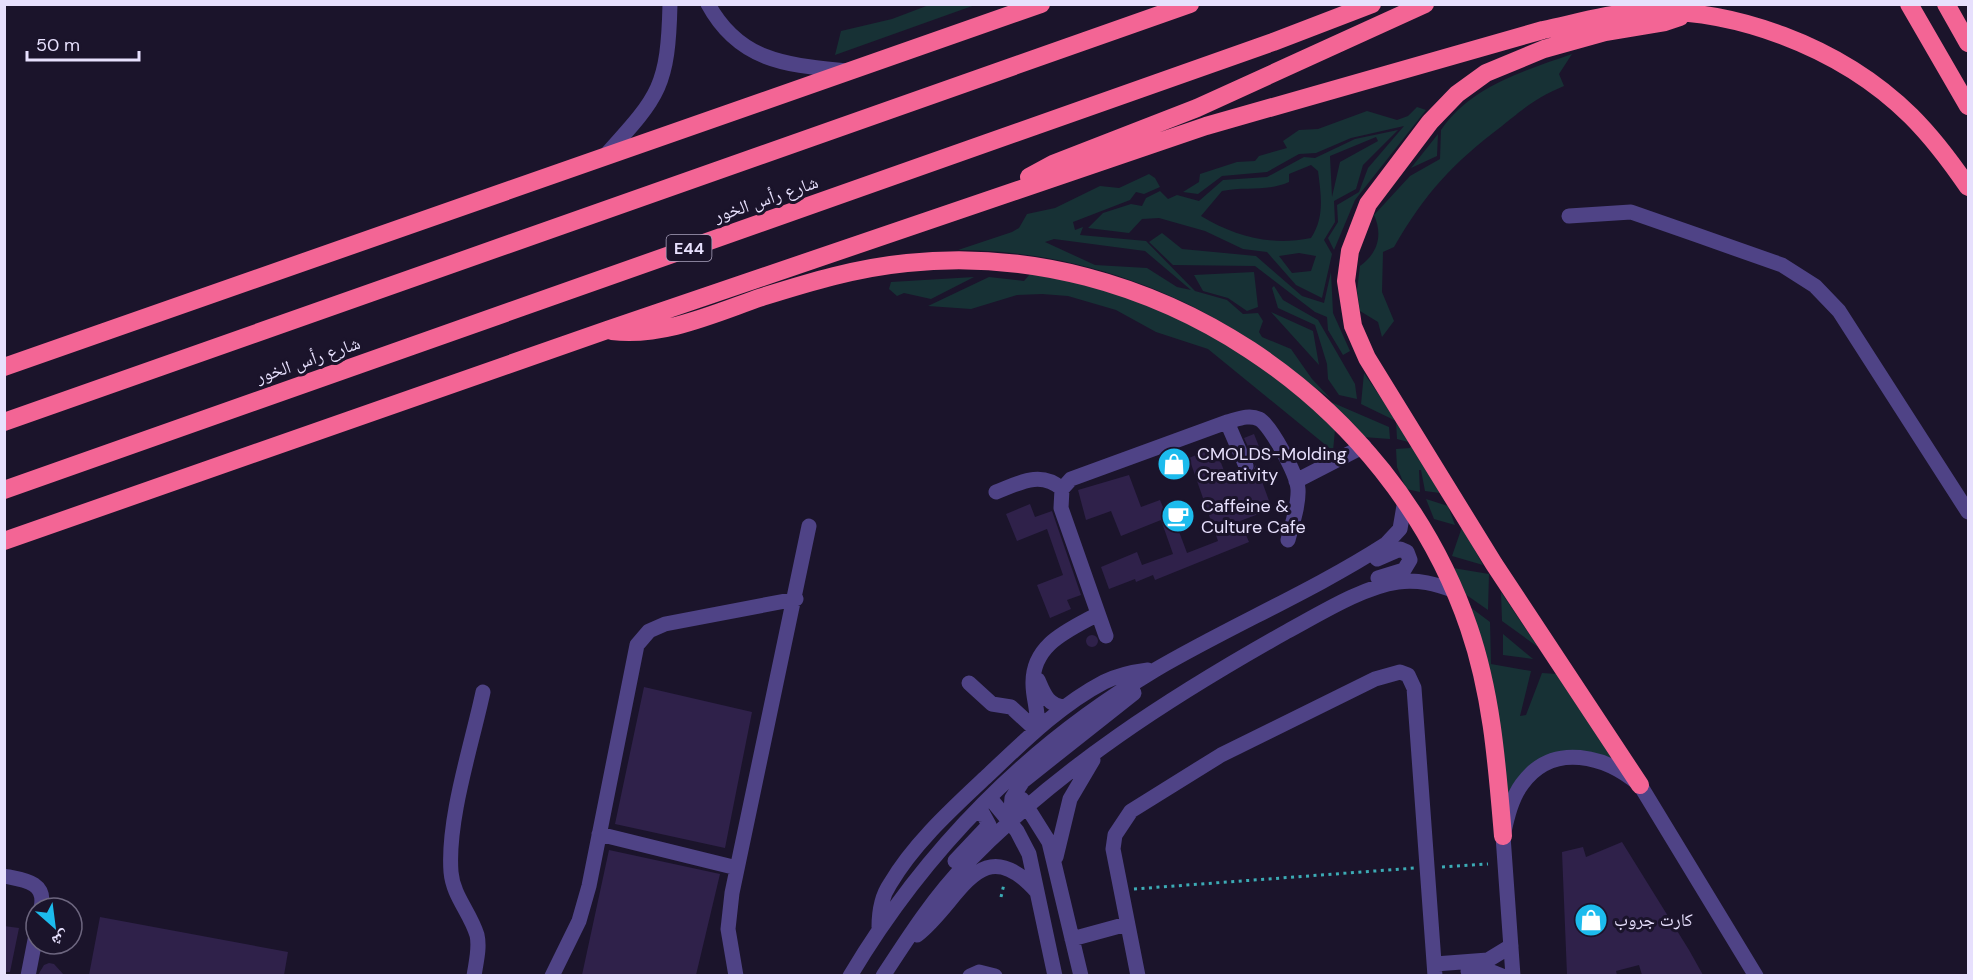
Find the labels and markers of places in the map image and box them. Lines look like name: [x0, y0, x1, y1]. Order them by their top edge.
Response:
place label: CMOLDS-Molding Creativity: [1197, 442, 1347, 487]
shop icon: CMOLDS-Molding Creativity: [1156, 446, 1192, 482]
place label: Caffeine & Culture Cafe: [1201, 494, 1306, 539]
cafe icon: Caffeine & Culture Cafe: [1160, 498, 1196, 534]
shop icon: كارت جروب: [1573, 902, 1609, 938]
place label: كارت جروب: [1614, 908, 1693, 932]

